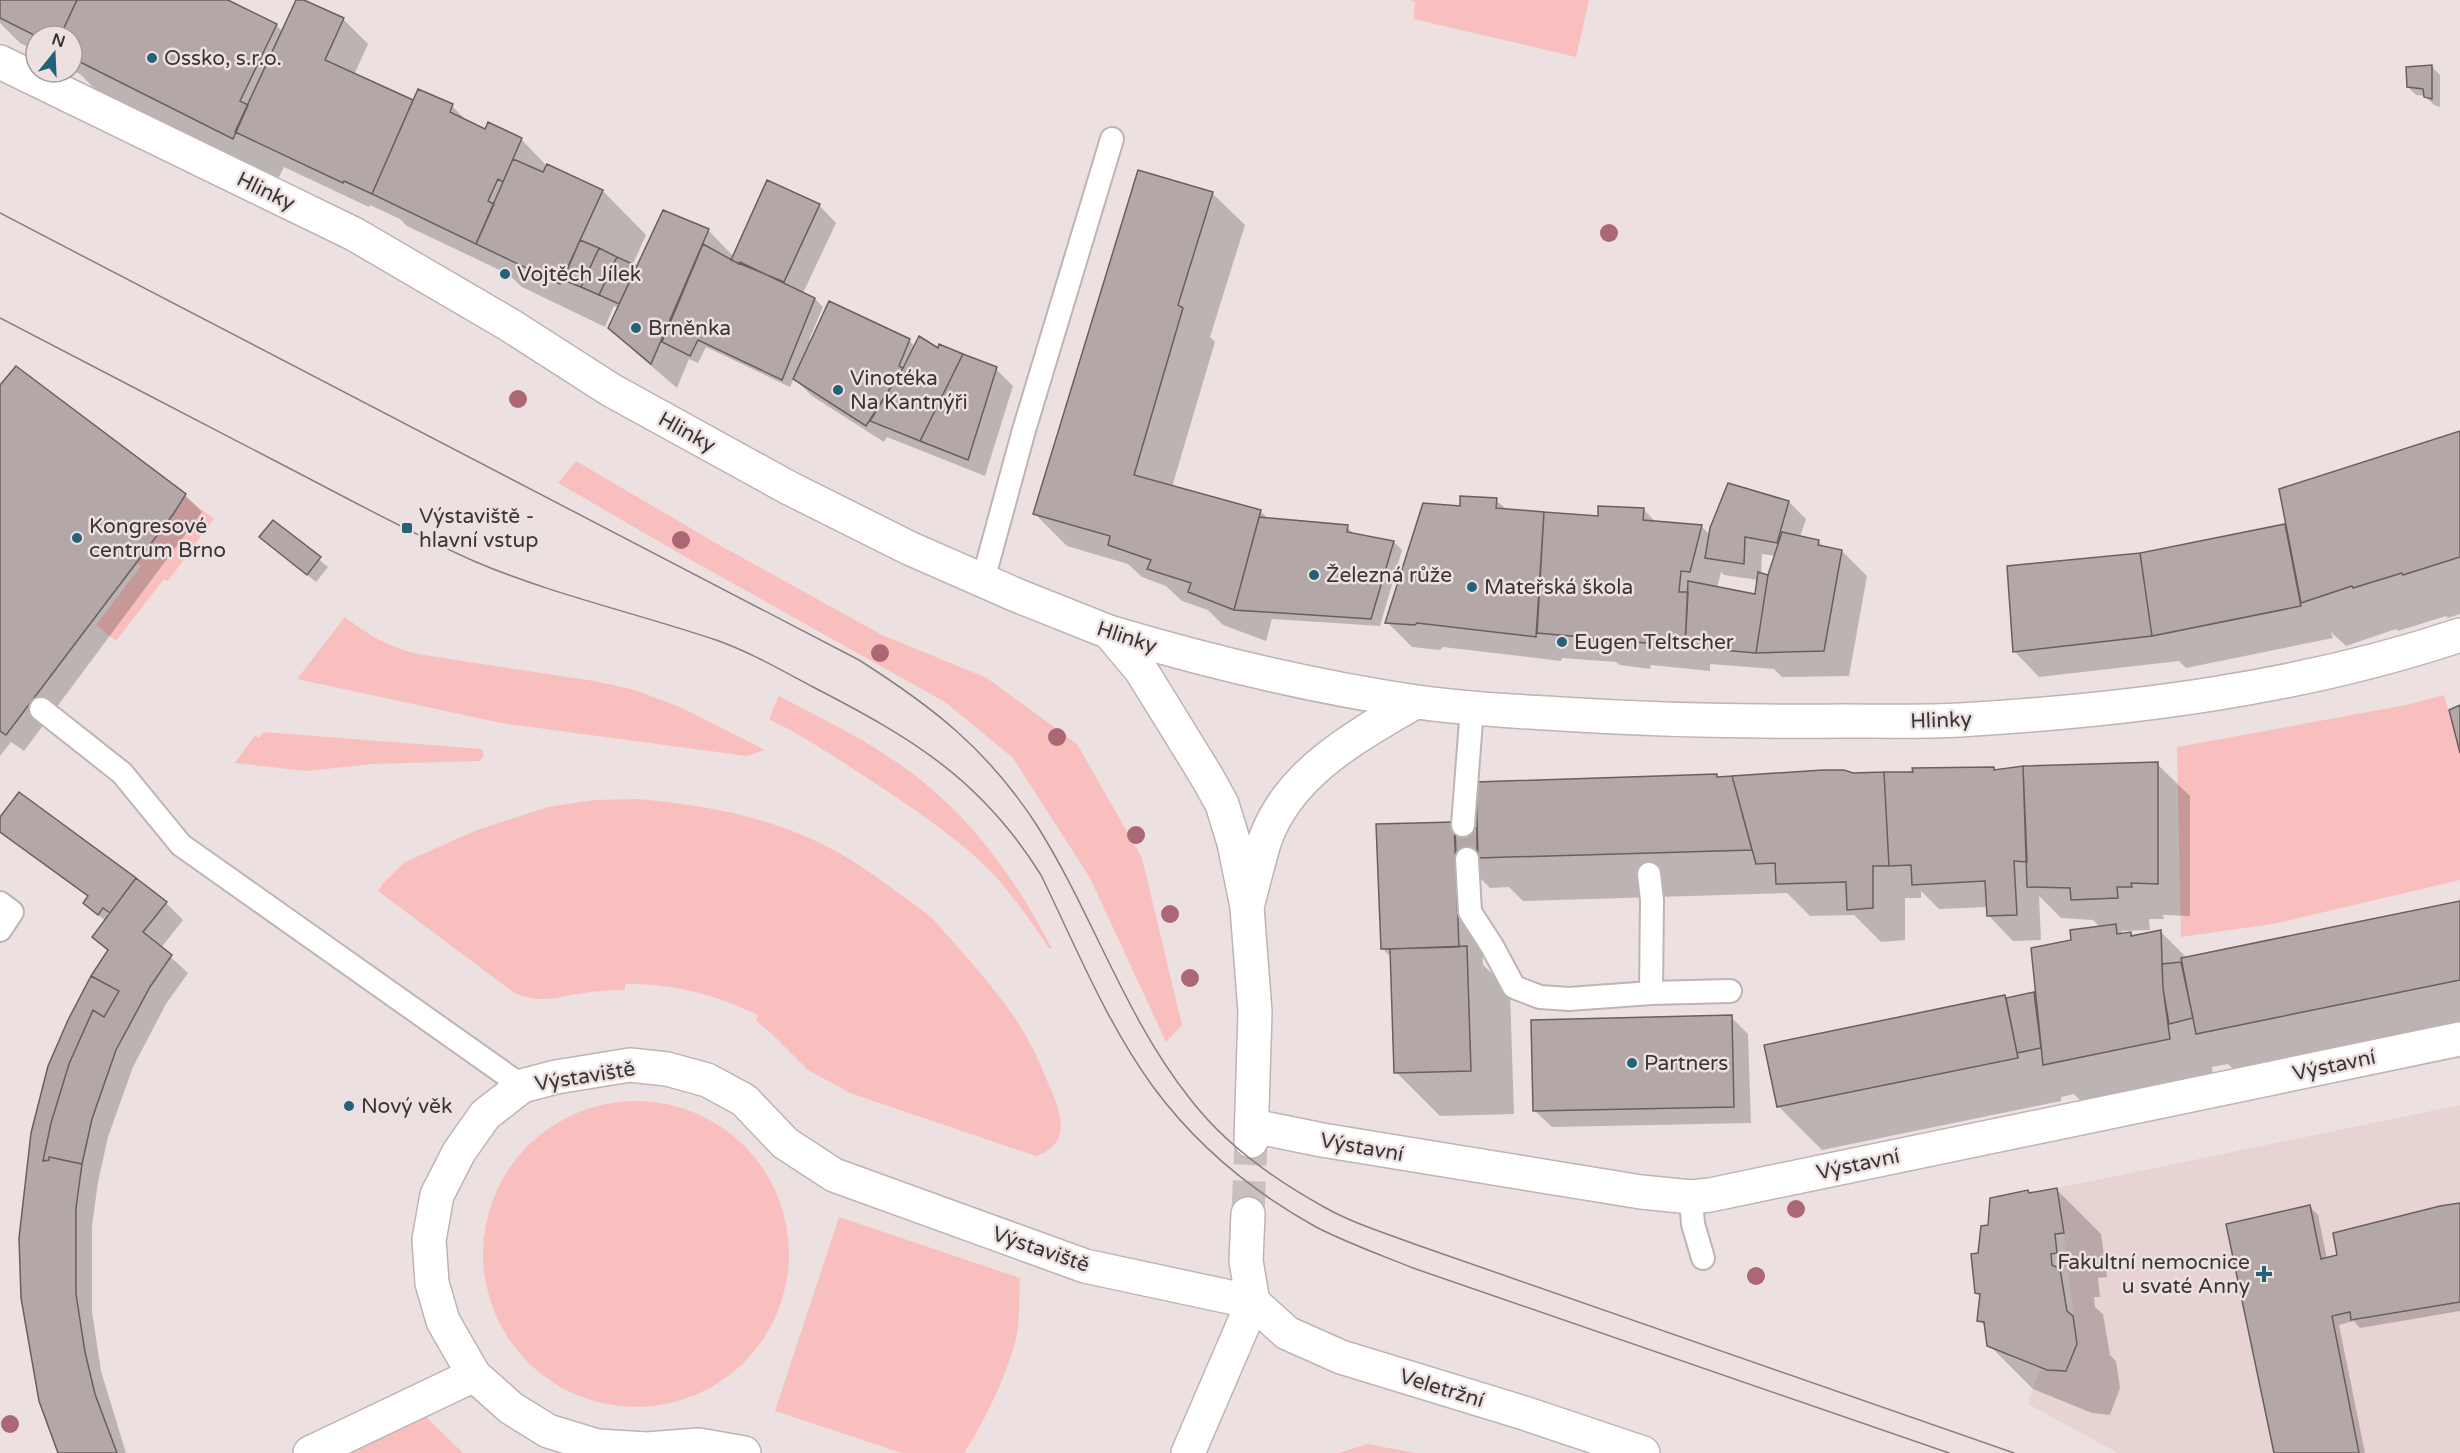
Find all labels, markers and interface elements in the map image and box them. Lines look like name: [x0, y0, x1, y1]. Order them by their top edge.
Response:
north arrow: [24, 24, 84, 84]
text: N: [49, 29, 68, 52]
place label: Ossko, s.r.o.: [164, 46, 282, 71]
marker: Ossko, s.r.o.: [145, 51, 159, 65]
street label: Hlinky: [233, 167, 299, 216]
place label: Vojtěch Jílek: [517, 262, 641, 287]
marker: Vojtěch Jílek: [498, 267, 512, 281]
place label: Brněnka: [648, 316, 731, 341]
marker: Brněnka: [629, 321, 643, 335]
place label: Vinotéka Na Kantnýři: [850, 366, 968, 415]
marker: Vinotéka Na Kantnýři: [831, 383, 845, 397]
street label: Hlinky: [654, 407, 720, 458]
place label: Výstaviště - hlavní vstup: [419, 504, 538, 553]
place label: Kongresové centrum Brno: [89, 514, 226, 563]
marker: Výstaviště - hlavní vstup: [400, 521, 414, 535]
marker: Kongresové centrum Brno: [70, 531, 84, 545]
place label: Železná růže: [1326, 563, 1452, 588]
marker: Železná růže: [1307, 568, 1321, 582]
place label: Mateřská škola: [1484, 575, 1633, 600]
marker: Mateřská škola: [1465, 580, 1479, 594]
street label: Hlinky: [1094, 616, 1160, 659]
place label: Eugen Teltscher: [1574, 630, 1734, 655]
marker: Eugen Teltscher: [1555, 635, 1569, 649]
street label: Hlinky: [1910, 707, 1972, 734]
street label: Výstavní: [2290, 1045, 2378, 1086]
place label: Partners: [1644, 1051, 1728, 1076]
street label: Výstaviště: [533, 1056, 637, 1097]
marker: Partners: [1625, 1056, 1639, 1070]
place label: Nový věk: [361, 1094, 452, 1119]
marker: Nový věk: [342, 1099, 356, 1113]
street label: Výstavní: [1318, 1128, 1406, 1167]
street label: Výstavní: [1814, 1144, 1902, 1185]
street label: Výstaviště: [989, 1221, 1093, 1278]
place label: Fakultní nemocnice u svaté Anny: [2057, 1250, 2250, 1299]
marker: Fakultní nemocnice u svaté Anny: [2255, 1265, 2273, 1283]
street label: Veletržní: [1397, 1364, 1487, 1413]

